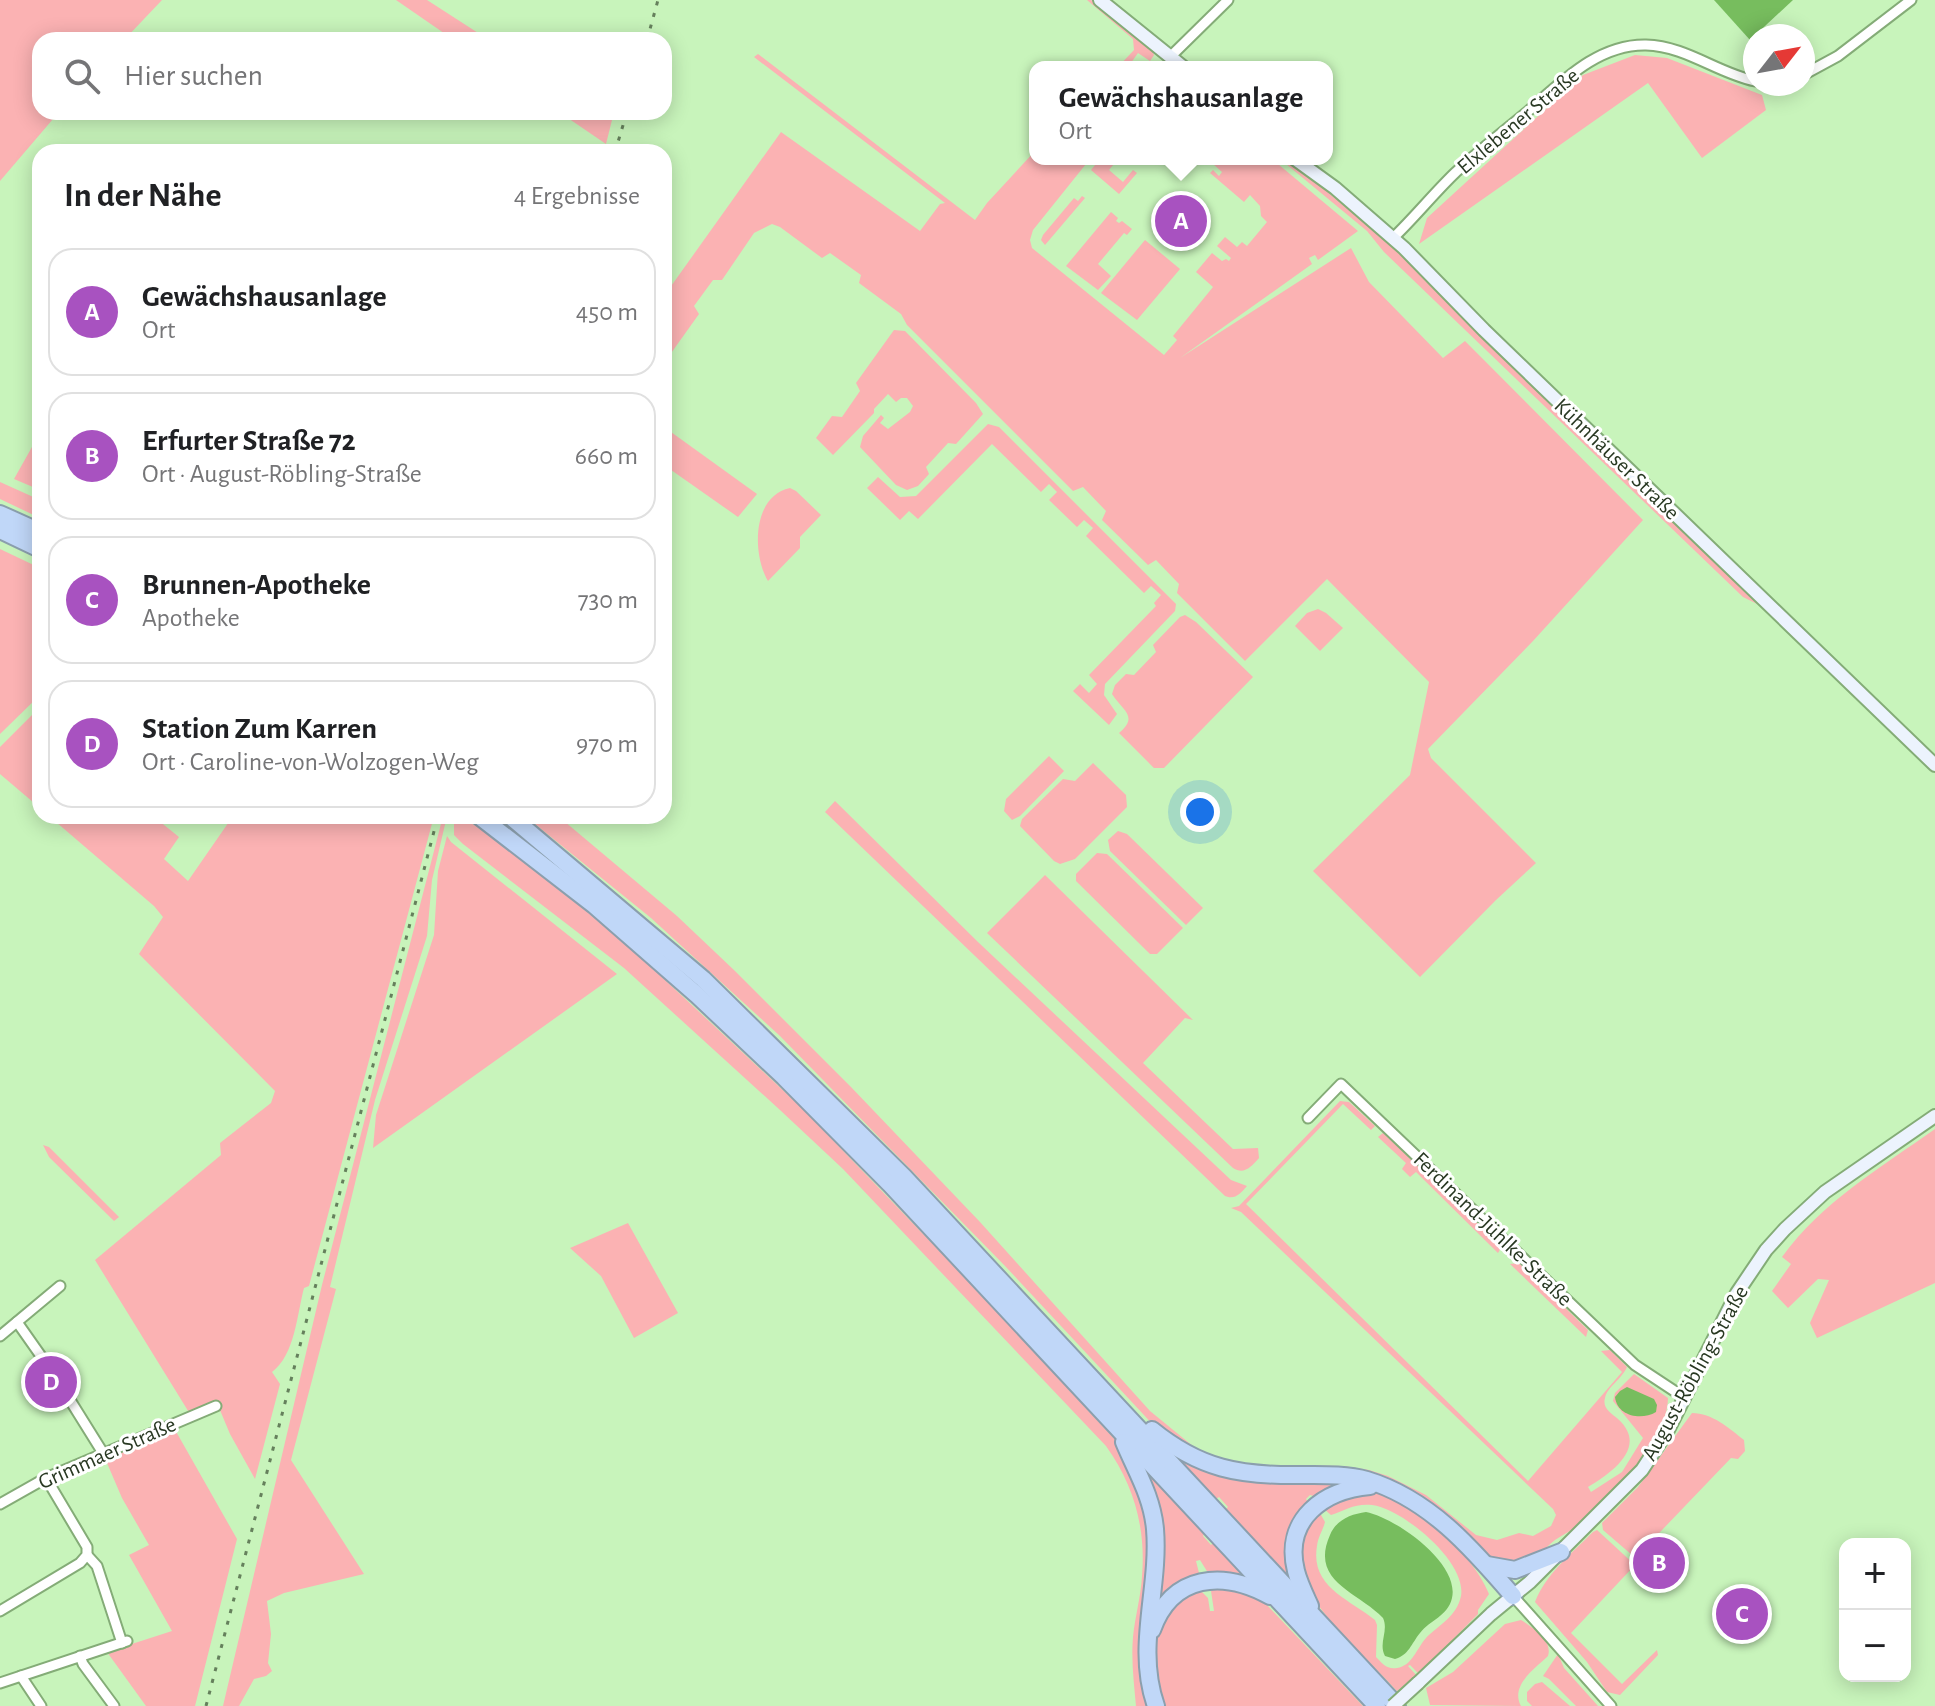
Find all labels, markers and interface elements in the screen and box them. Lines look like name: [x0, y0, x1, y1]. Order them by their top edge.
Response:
north arrow: [1743, 24, 1815, 96]
search box: [32, 32, 672, 120]
icon: search: [60, 54, 104, 98]
text: Hier suchen: [124, 61, 263, 91]
popup: [1029, 61, 1333, 165]
street label: Elxlebener Straße: [1453, 64, 1583, 178]
text: Gewächshausanlage: [1059, 83, 1303, 113]
text: Ort: [1059, 118, 1092, 144]
text: In der Nähe: [64, 179, 221, 213]
text: 4 Ergebnisse: [514, 183, 640, 209]
pin: A: [1155, 191, 1207, 251]
text: Gewächshausanlage: [142, 282, 387, 312]
text: A: [84, 299, 100, 325]
text: 450 m: [576, 299, 638, 325]
text: Ort: [142, 317, 175, 343]
street label: Kühnhäuser Straße: [1550, 394, 1684, 524]
text: Erfurter Straße 72: [142, 426, 356, 456]
text: B: [84, 443, 100, 469]
text: 660 m: [575, 443, 638, 469]
text: Ort · August-Röbling-Straße: [142, 461, 422, 487]
text: Brunnen-Apotheke: [142, 570, 371, 600]
text: C: [85, 587, 99, 613]
text: 730 m: [578, 587, 638, 613]
text: Apotheke: [142, 605, 240, 631]
text: Station Zum Karren: [142, 714, 377, 744]
text: D: [83, 731, 101, 757]
text: 970 m: [576, 731, 638, 757]
text: Ort · Caroline-von-Wolzogen-Weg: [142, 749, 479, 775]
your location: [1180, 792, 1220, 832]
street label: Ferdinand-Jühlke-Straße: [1410, 1148, 1576, 1310]
street label: August-Röbling-Straße: [1638, 1282, 1752, 1464]
pin: D: [25, 1352, 77, 1412]
street label: Grimmaer Straße: [35, 1413, 179, 1493]
pin: B: [1633, 1533, 1685, 1593]
map controls: [1839, 1538, 1911, 1682]
button: +: [1839, 1538, 1911, 1610]
pin: C: [1716, 1584, 1768, 1644]
button: −: [1839, 1610, 1911, 1682]

